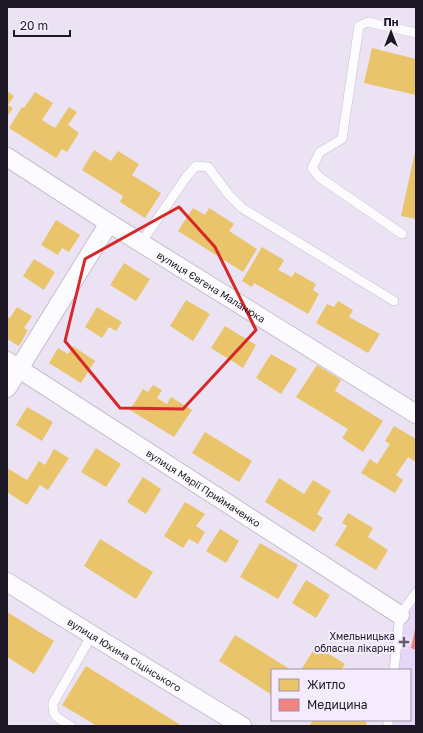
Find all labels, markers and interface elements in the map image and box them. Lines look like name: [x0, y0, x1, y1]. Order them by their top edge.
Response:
scale bar: [14, 12, 70, 38]
north arrow: [371, 12, 411, 52]
text: Пн: [384, 15, 399, 28]
text: 20 m: [20, 18, 48, 33]
street label: вулиця Євгена Маланюка: [155, 248, 268, 325]
street label: вулиця Марії Приймаченко: [144, 447, 263, 529]
street label: вулиця Юхима Сіцінського: [65, 615, 183, 694]
place label: Хмельницька обласна лікарня: [314, 630, 395, 654]
marker: Хмельницька обласна лікарня: [398, 636, 410, 648]
legend: [271, 669, 411, 721]
text: Житло: [307, 677, 345, 692]
text: Медицина: [307, 697, 368, 712]

